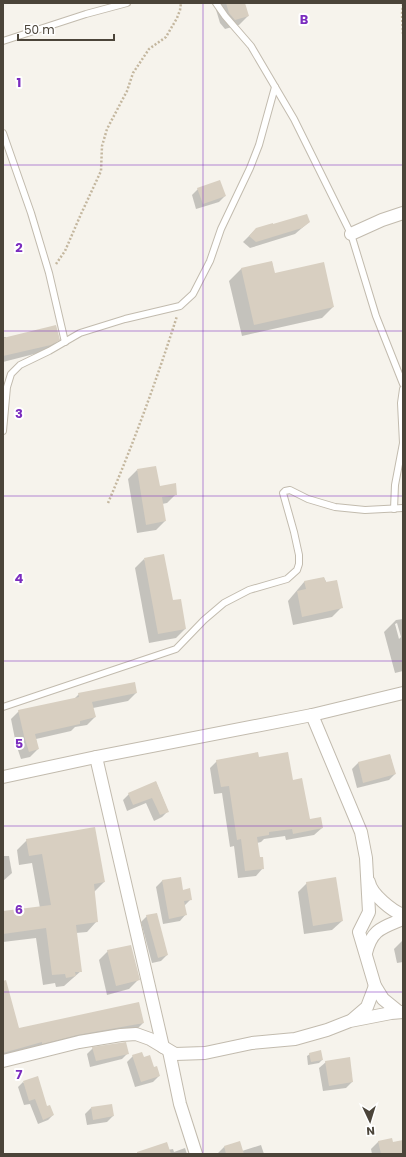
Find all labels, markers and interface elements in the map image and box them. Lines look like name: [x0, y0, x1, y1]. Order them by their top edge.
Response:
text: B: [300, 10, 309, 29]
scale bar: [18, 16, 114, 42]
text: 50 m: [24, 21, 55, 38]
text: 1: [17, 73, 21, 92]
text: 2: [15, 238, 23, 257]
text: 3: [15, 404, 23, 423]
text: 4: [15, 569, 24, 588]
text: 5: [15, 734, 23, 753]
text: 6: [15, 900, 23, 919]
text: 7: [16, 1065, 23, 1084]
north arrow: [350, 1101, 390, 1141]
text: N: [366, 1123, 375, 1139]

